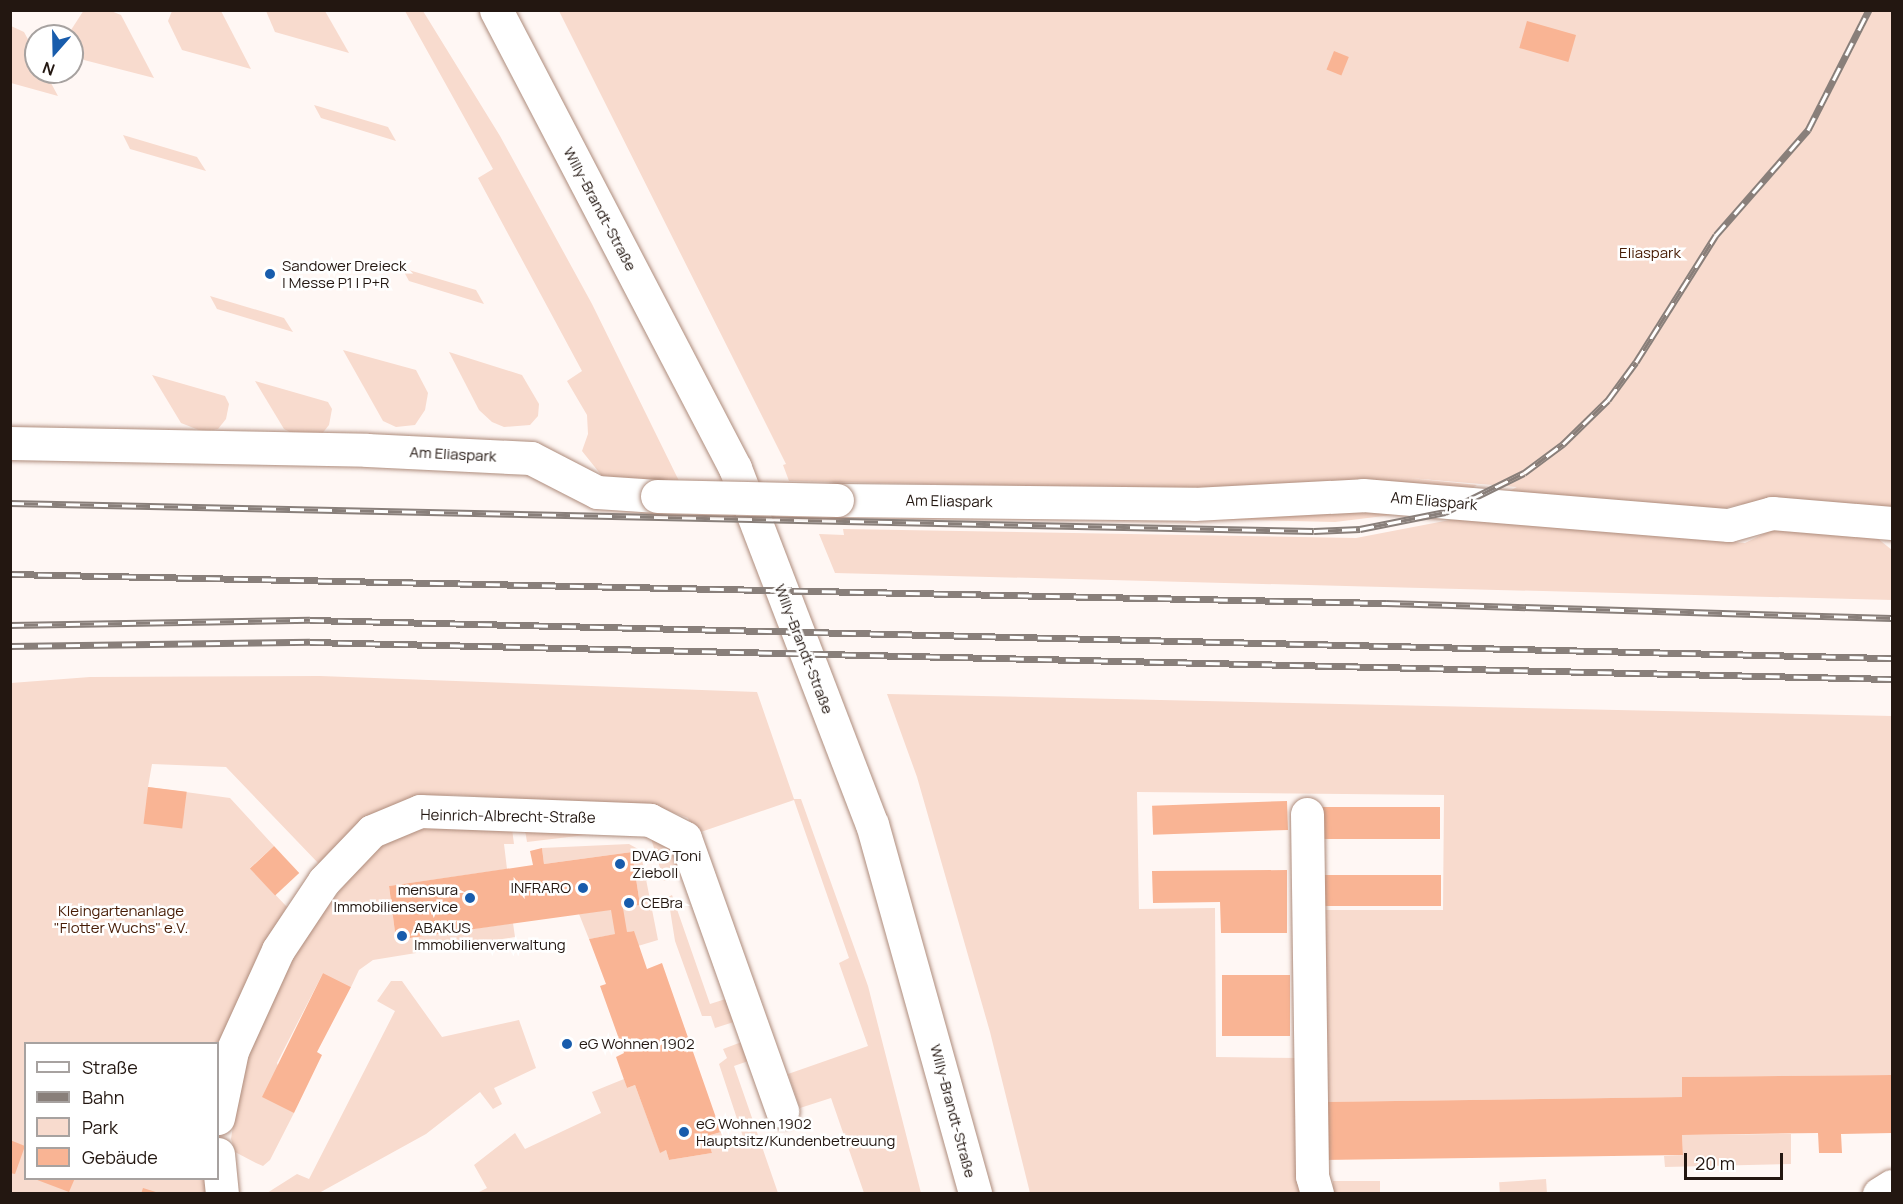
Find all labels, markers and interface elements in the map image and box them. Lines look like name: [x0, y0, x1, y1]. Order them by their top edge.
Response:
north arrow: [24, 24, 84, 84]
text: N: [39, 57, 58, 81]
street label: Willy-Brandt-Straße: [560, 144, 640, 274]
park label: Eliaspark: [1619, 244, 1681, 262]
place label: Sandower Dreieck | Messe P1 | P+R: [282, 256, 406, 291]
marker: Sandower Dreieck | Messe P1 | P+R: [263, 267, 277, 281]
street label: Am Eliaspark: [409, 443, 497, 465]
street label: Am Eliaspark: [1390, 488, 1478, 514]
street label: Am Eliaspark: [905, 491, 993, 511]
street label: Willy-Brandt-Straße: [771, 582, 837, 716]
street label: Heinrich-Albrecht-Straße: [420, 805, 596, 827]
place label: DVAG Toni Zieboll: [632, 846, 701, 881]
marker: DVAG Toni Zieboll: [613, 857, 627, 871]
place label: INFRARO: [510, 879, 571, 897]
place label: mensura Immobilienservice: [333, 880, 458, 915]
marker: INFRARO: [576, 881, 590, 895]
marker: mensura Immobilienservice: [463, 891, 477, 905]
place label: CEBra: [641, 894, 683, 912]
marker: CEBra: [622, 896, 636, 910]
park label: Kleingartenanlage "Flotter Wuchs" e.V.: [54, 901, 188, 936]
place label: ABAKUS Immobilienverwaltung: [414, 918, 566, 953]
marker: ABAKUS Immobilienverwaltung: [395, 929, 409, 943]
place label: eG Wohnen 1902: [579, 1035, 694, 1053]
marker: eG Wohnen 1902: [560, 1037, 574, 1051]
legend: [24, 1042, 219, 1180]
street label: Willy-Brandt-Straße: [927, 1042, 979, 1180]
text: Straße: [82, 1055, 138, 1079]
text: Bahn: [82, 1085, 124, 1109]
place label: eG Wohnen 1902 Hauptsitz/Kundenbetreuung: [696, 1114, 895, 1149]
text: Park: [82, 1115, 118, 1139]
marker: eG Wohnen 1902 Hauptsitz/Kundenbetreuung: [677, 1125, 691, 1139]
scale bar: [1687, 1141, 1786, 1179]
text: Gebäude: [82, 1145, 158, 1169]
text: 20 m: [1695, 1151, 1735, 1175]

